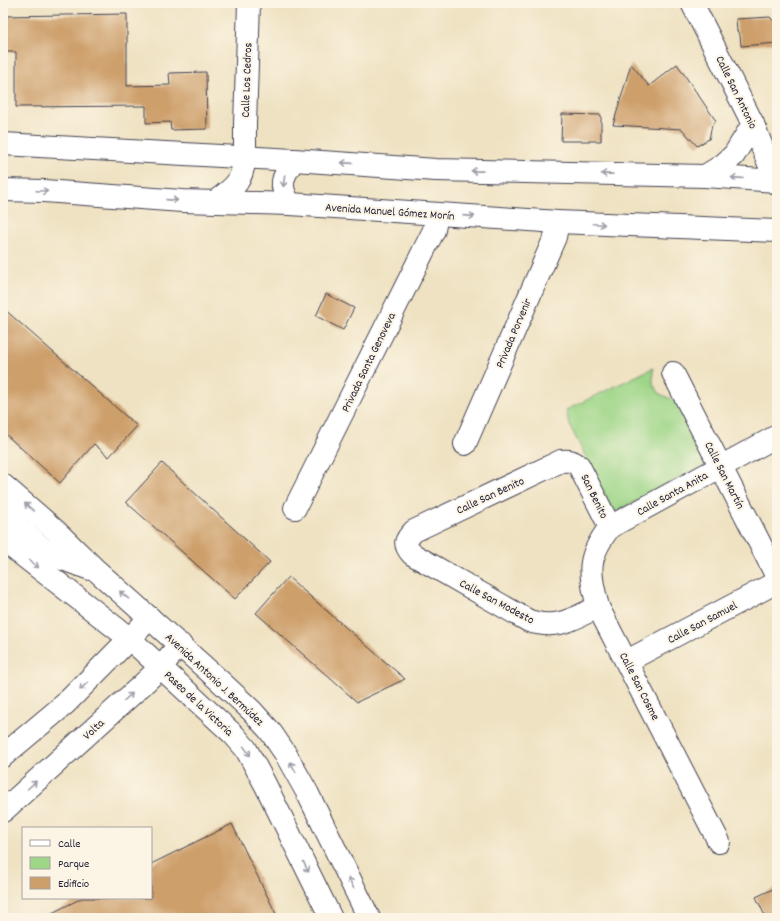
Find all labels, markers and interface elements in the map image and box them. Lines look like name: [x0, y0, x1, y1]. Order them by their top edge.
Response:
street label: Calle Los Cedros: [238, 42, 257, 118]
street label: Calle San Antonio: [711, 53, 761, 132]
one-way arrow: [341, 160, 354, 167]
one-way arrow: [471, 167, 484, 175]
one-way arrow: [601, 170, 614, 178]
one-way arrow: [280, 174, 287, 187]
one-way arrow: [731, 175, 744, 182]
one-way arrow: [35, 188, 48, 195]
one-way arrow: [165, 197, 178, 204]
street label: Avenida Manuel Gómez Morín: [325, 199, 456, 226]
one-way arrow: [462, 213, 475, 220]
one-way arrow: [592, 220, 605, 228]
street label: Privada Porvenir: [492, 295, 537, 371]
street label: Privada Santa Genoveva: [338, 310, 401, 415]
street label: Calle San Martín: [699, 439, 748, 513]
street label: Calle Santa Anita: [634, 468, 712, 521]
street label: San Benito: [576, 471, 612, 522]
street label: Calle San Benito: [454, 473, 527, 519]
one-way arrow: [23, 503, 34, 512]
one-way arrow: [28, 560, 39, 568]
street label: Calle San Modesto: [456, 575, 537, 629]
one-way arrow: [119, 591, 129, 600]
street label: Calle San Samuel: [665, 598, 741, 649]
street label: Avenida Antonio J. Bermúdez: [161, 630, 268, 731]
street label: Calle San Cosme: [614, 650, 663, 724]
street label: Paseo de la Victoria: [160, 667, 237, 741]
one-way arrow: [79, 681, 89, 690]
one-way arrow: [123, 693, 133, 702]
street label: Volta: [79, 715, 109, 745]
one-way arrow: [242, 746, 251, 757]
one-way arrow: [288, 761, 296, 773]
one-way arrow: [27, 780, 37, 790]
legend: [22, 827, 152, 899]
text: Calle: [58, 836, 81, 853]
text: Parque: [58, 856, 89, 873]
one-way arrow: [303, 861, 310, 873]
text: Edificio: [58, 876, 89, 893]
one-way arrow: [347, 877, 354, 889]

